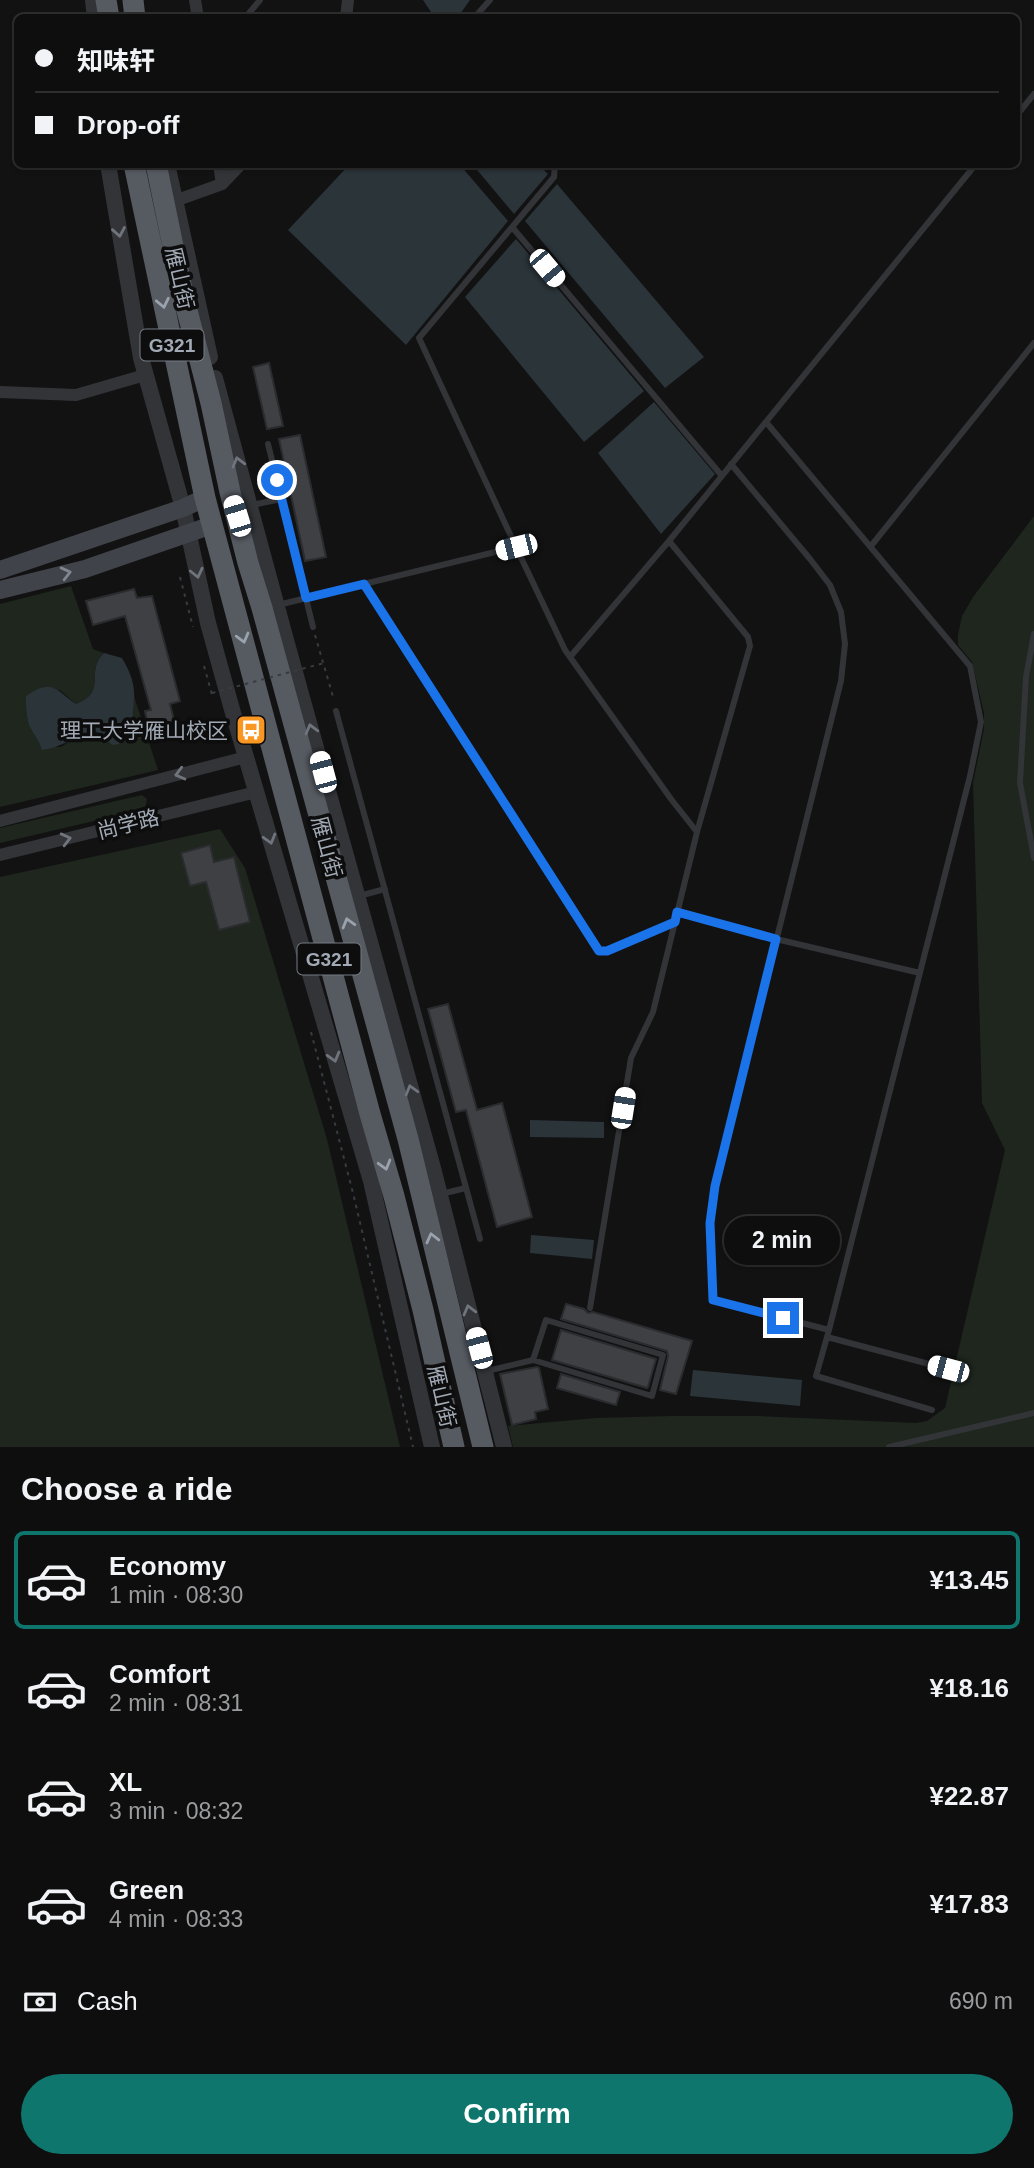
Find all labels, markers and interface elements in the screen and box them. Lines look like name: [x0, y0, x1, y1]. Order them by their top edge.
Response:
text: 知味轩: [77, 46, 155, 76]
text: Drop-off: [77, 110, 180, 140]
one-way arrow: [111, 226, 126, 238]
street label: 雁山街: [162, 245, 198, 311]
car: [526, 245, 569, 291]
one-way arrow: [155, 297, 170, 309]
road number: G321: [140, 330, 204, 360]
one-way arrow: [232, 456, 246, 468]
route start: [261, 464, 293, 496]
car: [221, 493, 254, 539]
car: [494, 532, 539, 562]
one-way arrow: [189, 566, 204, 578]
one-way arrow: [60, 567, 72, 582]
one-way arrow: [234, 632, 249, 644]
bus stop icon: 理工大学雁山校区: [234, 713, 268, 747]
place label: 理工大学雁山校区: [60, 719, 228, 742]
one-way arrow: [305, 723, 319, 735]
car: [308, 749, 339, 795]
one-way arrow: [174, 766, 186, 780]
street label: 尚学路: [95, 805, 161, 843]
street label: 雁山街: [308, 814, 346, 880]
one-way arrow: [60, 833, 72, 847]
one-way arrow: [262, 833, 277, 845]
one-way arrow: [342, 918, 356, 930]
road number: G321: [298, 944, 360, 974]
one-way arrow: [326, 1051, 341, 1063]
one-way arrow: [405, 1084, 419, 1096]
car: [610, 1086, 637, 1130]
one-way arrow: [377, 1159, 392, 1171]
callout: 2 min: [725, 1216, 841, 1266]
text: 2 min: [752, 1227, 812, 1253]
one-way arrow: [426, 1232, 440, 1244]
route end: [767, 1302, 799, 1334]
one-way arrow: [463, 1304, 477, 1316]
car: [464, 1325, 495, 1371]
car: [925, 1353, 972, 1385]
street label: 雁山街: [424, 1363, 460, 1429]
text: Choose a ride: [21, 1471, 233, 1507]
icon: car: [25, 1549, 88, 1612]
text: Economy: [109, 1551, 226, 1581]
text: ¥13.45: [929, 1565, 1009, 1595]
text: 1 min · 08:30: [109, 1582, 243, 1608]
icon: car: [25, 1657, 88, 1720]
text: Comfort: [109, 1659, 210, 1689]
text: ¥18.16: [929, 1673, 1009, 1703]
text: 2 min · 08:31: [109, 1690, 243, 1716]
icon: car: [25, 1765, 88, 1828]
text: XL: [109, 1767, 142, 1797]
text: ¥22.87: [929, 1781, 1009, 1811]
text: 3 min · 08:32: [109, 1798, 243, 1824]
icon: car: [25, 1873, 88, 1936]
text: Green: [109, 1875, 184, 1905]
text: ¥17.83: [929, 1889, 1009, 1919]
text: 4 min · 08:33: [109, 1906, 243, 1932]
icon: cash: [21, 1983, 59, 2021]
text: Cash: [77, 1986, 138, 2016]
text: 690 m: [949, 1988, 1013, 2014]
button: Confirm: [21, 2074, 1013, 2154]

